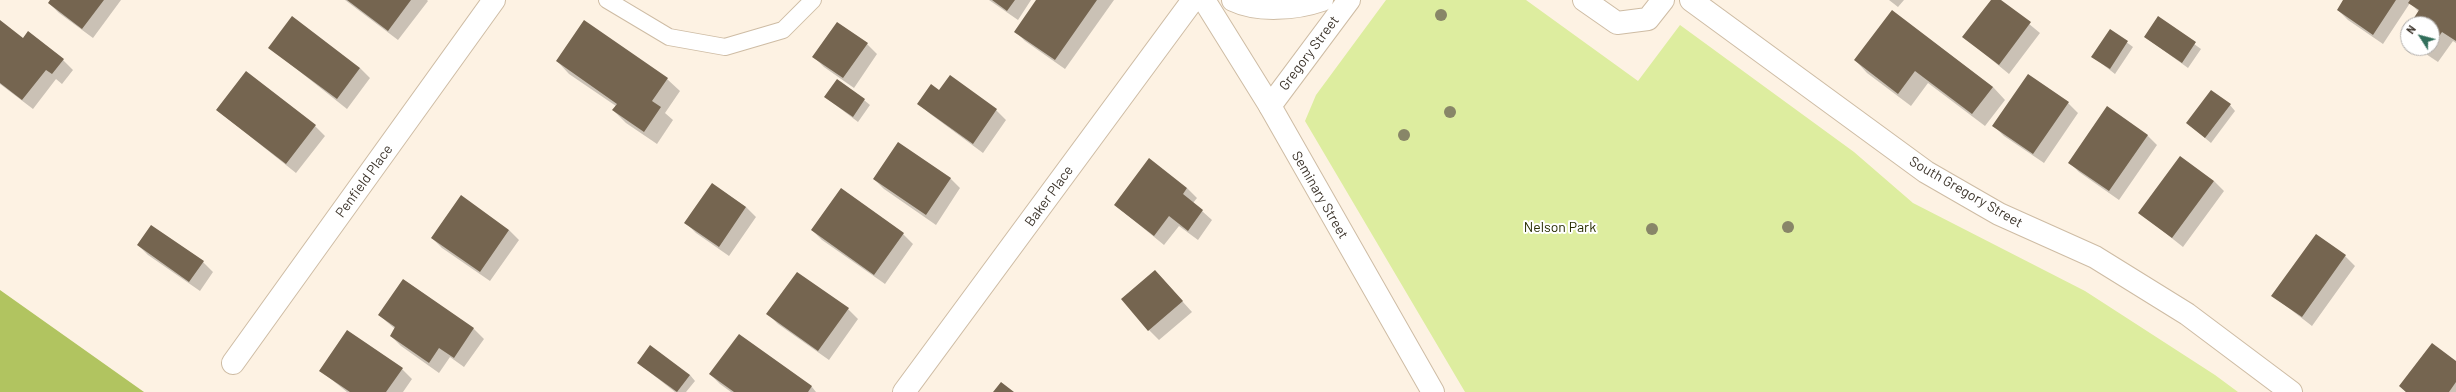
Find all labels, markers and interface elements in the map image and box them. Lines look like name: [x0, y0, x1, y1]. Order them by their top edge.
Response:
street label: Gregory Street: [1275, 12, 1343, 94]
north arrow: [2400, 16, 2440, 56]
text: N: [2403, 22, 2418, 36]
street label: Penfield Place: [332, 141, 396, 221]
street label: Seminary Street: [1288, 148, 1352, 242]
street label: South Gregory Street: [1906, 153, 2026, 231]
street label: Baker Place: [1021, 162, 1077, 230]
park label: Nelson Park: [1524, 219, 1596, 235]

